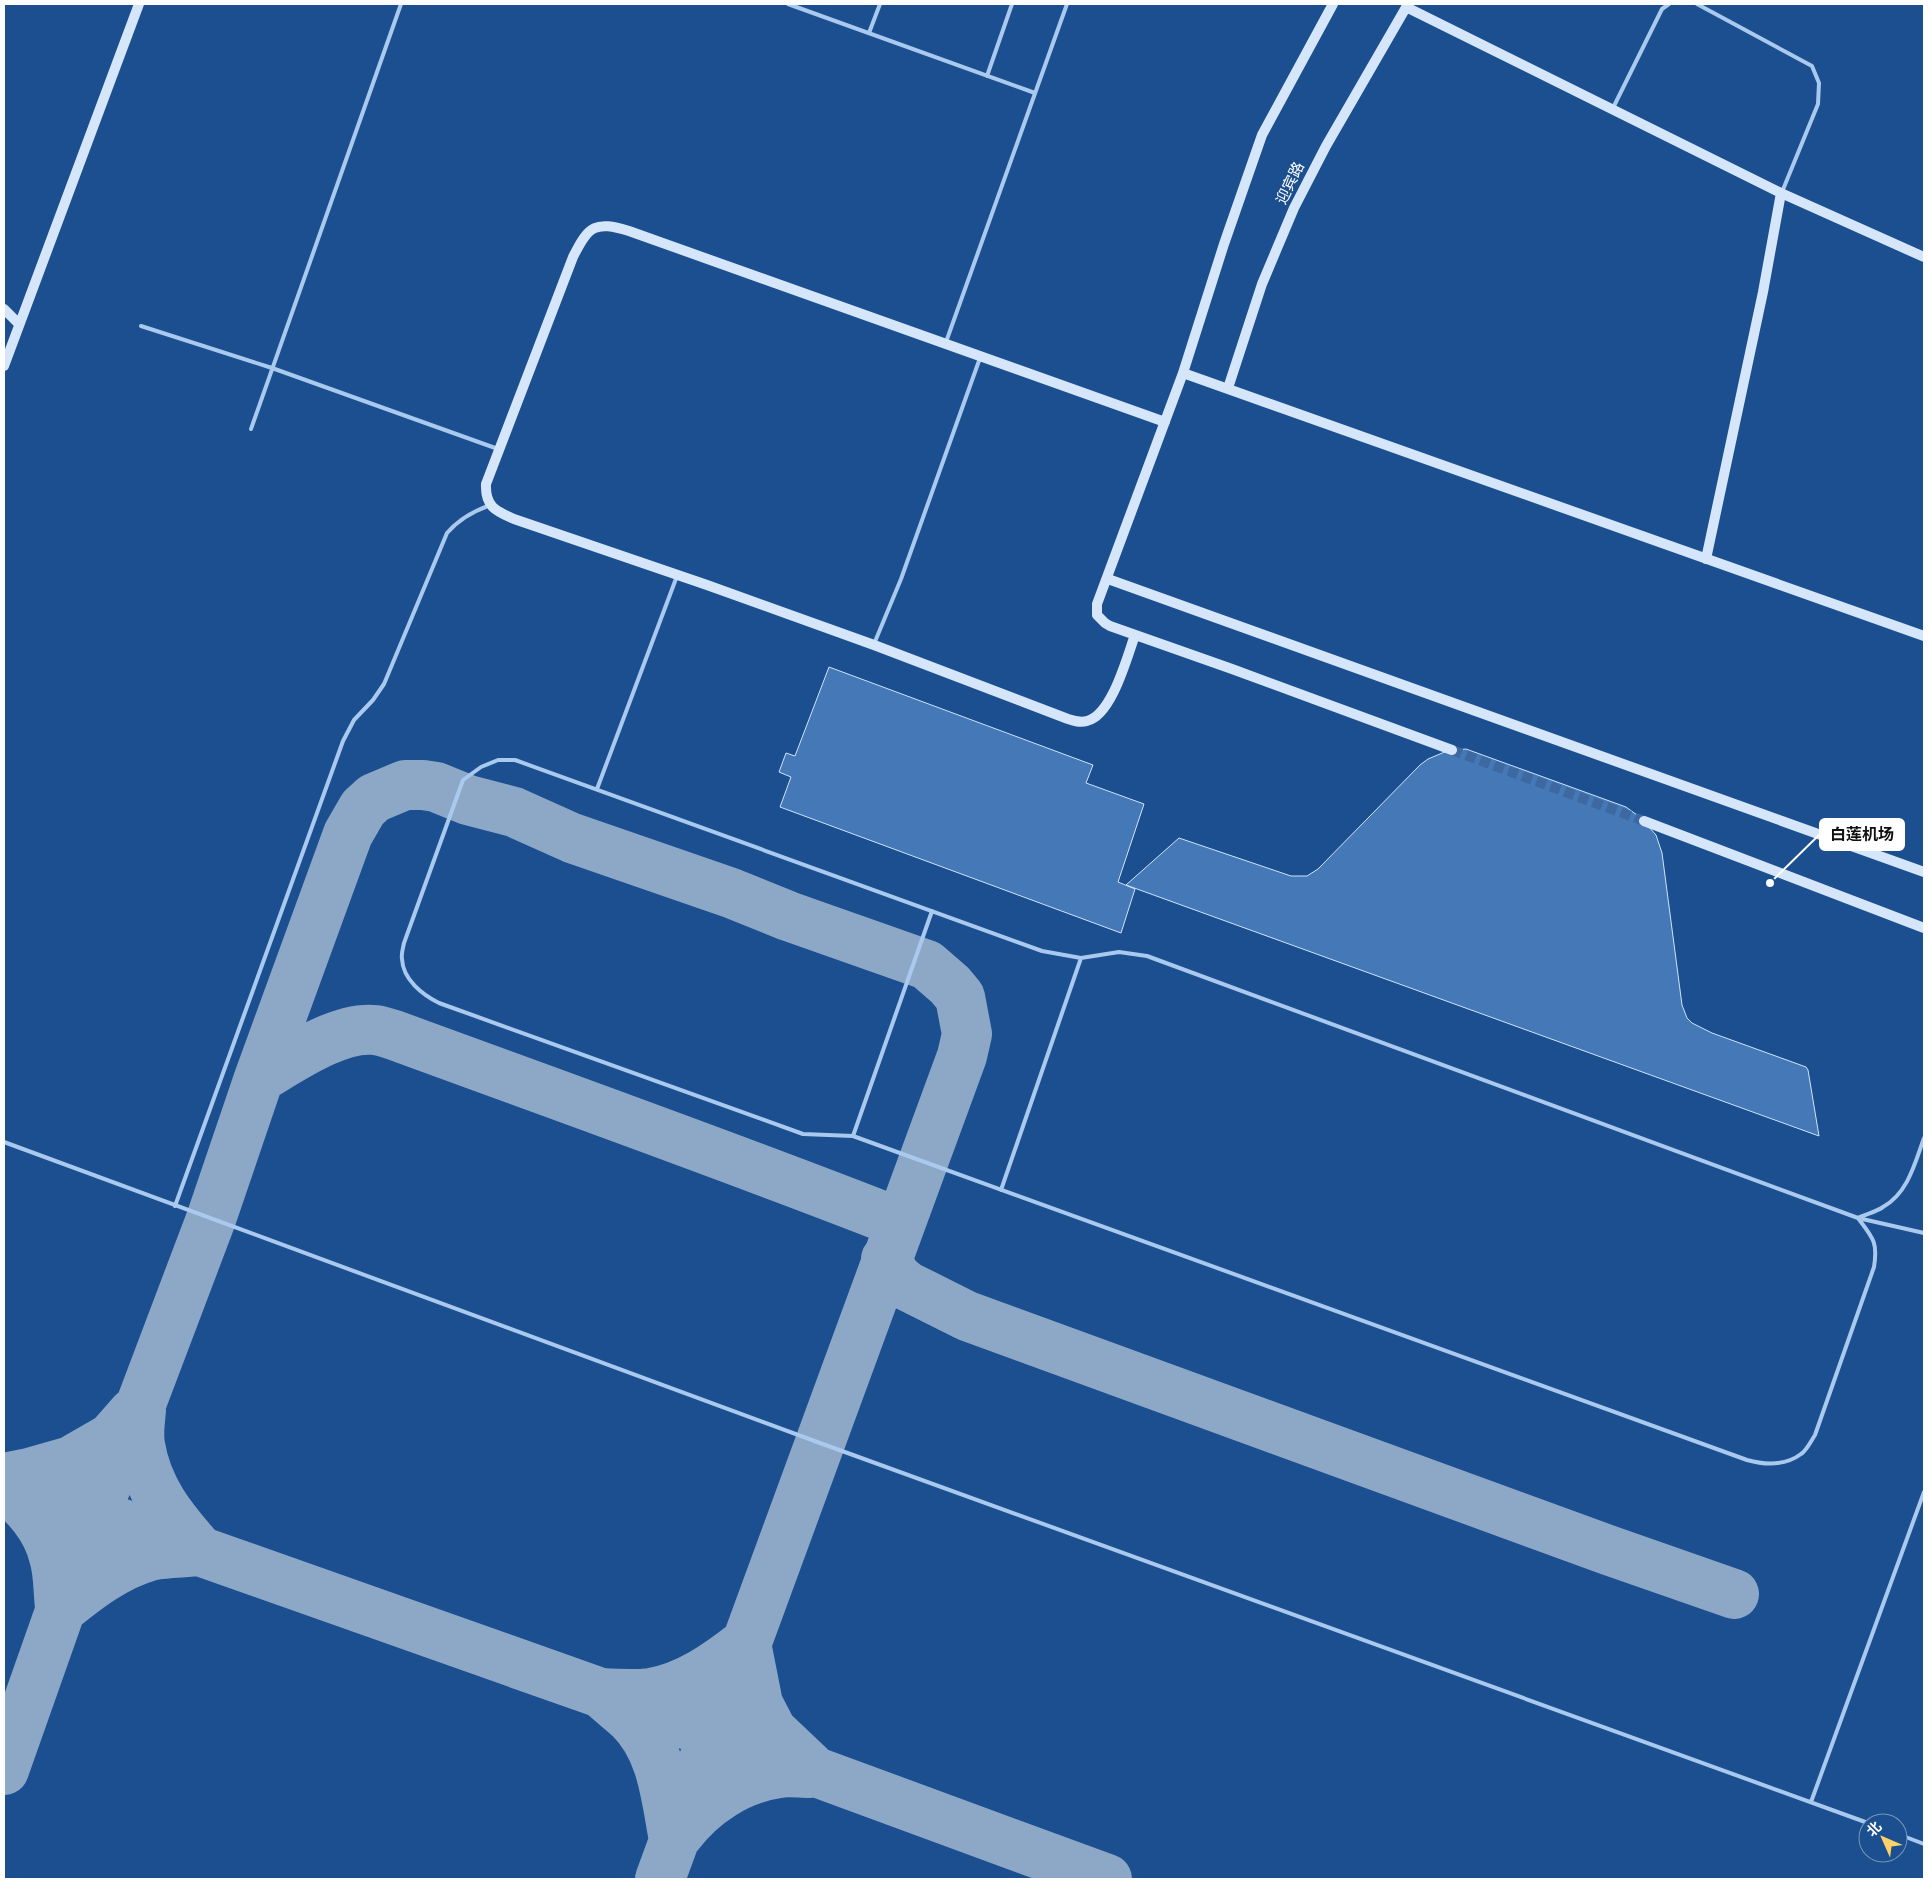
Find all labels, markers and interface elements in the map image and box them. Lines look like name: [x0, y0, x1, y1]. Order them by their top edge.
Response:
street label: 迎宾路: [1272, 159, 1308, 207]
callout: 白莲机场: [1820, 819, 1904, 850]
text: 白莲机场: [1830, 825, 1894, 844]
north arrow: [1858, 1813, 1908, 1863]
text: 北: [1863, 1818, 1885, 1840]

